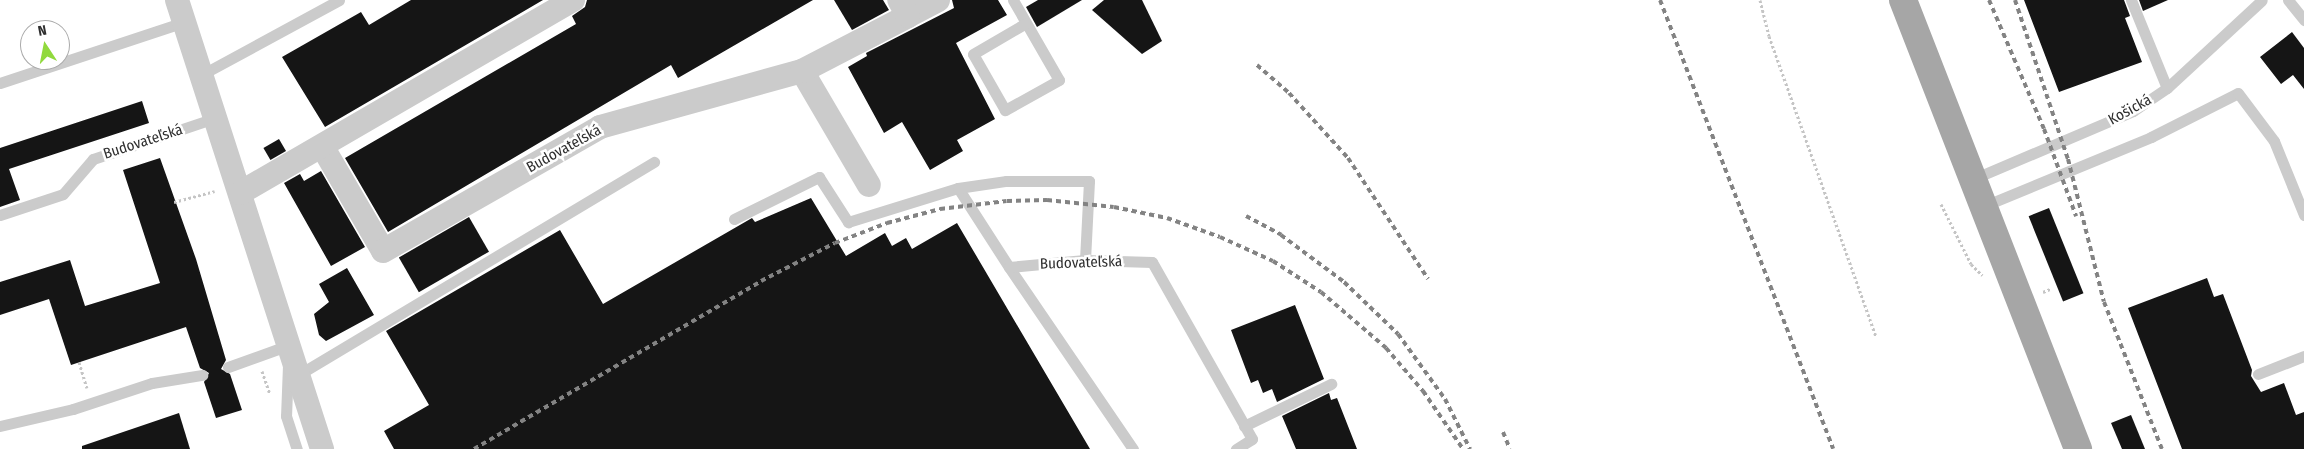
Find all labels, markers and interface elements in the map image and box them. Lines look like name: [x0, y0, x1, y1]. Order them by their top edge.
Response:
north arrow: [20, 20, 70, 70]
text: N: [36, 22, 48, 40]
street label: Košická: [2105, 91, 2155, 129]
street label: Budovateľská: [101, 121, 185, 163]
street label: Budovateľská: [524, 121, 604, 177]
street label: Budovateľská: [1040, 253, 1122, 273]

